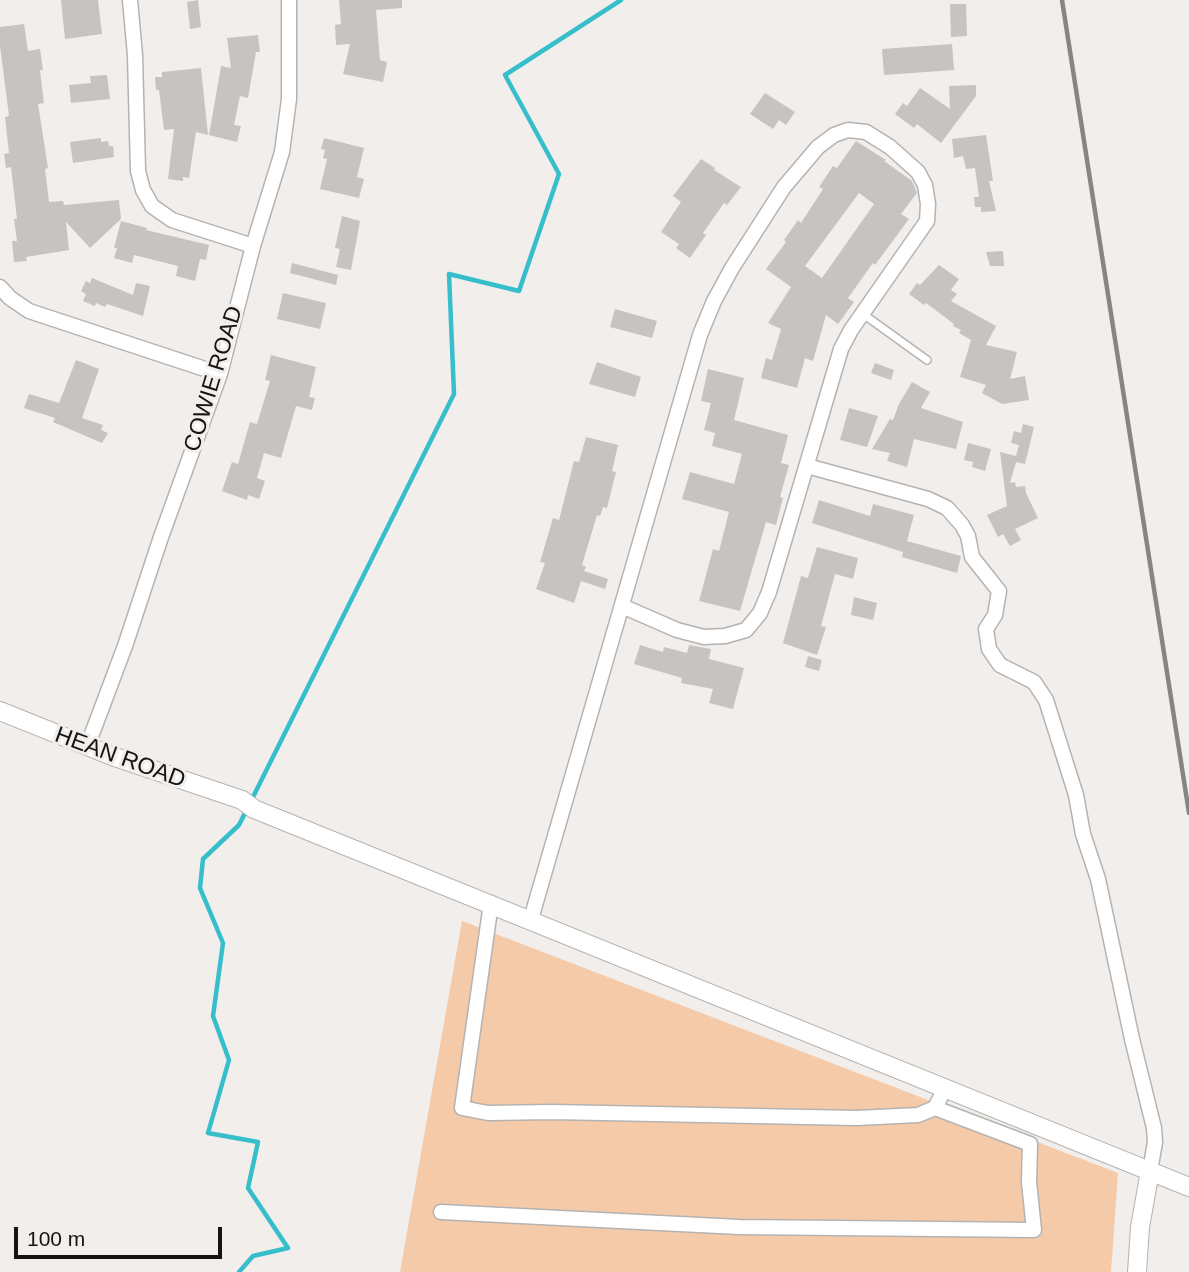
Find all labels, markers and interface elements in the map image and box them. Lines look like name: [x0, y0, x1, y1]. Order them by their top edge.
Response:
street label: COWIE ROAD: [179, 303, 249, 455]
street label: HEAN ROAD: [51, 722, 189, 794]
scale bar: [18, 1212, 226, 1256]
text: 100 m: [27, 1227, 85, 1250]

